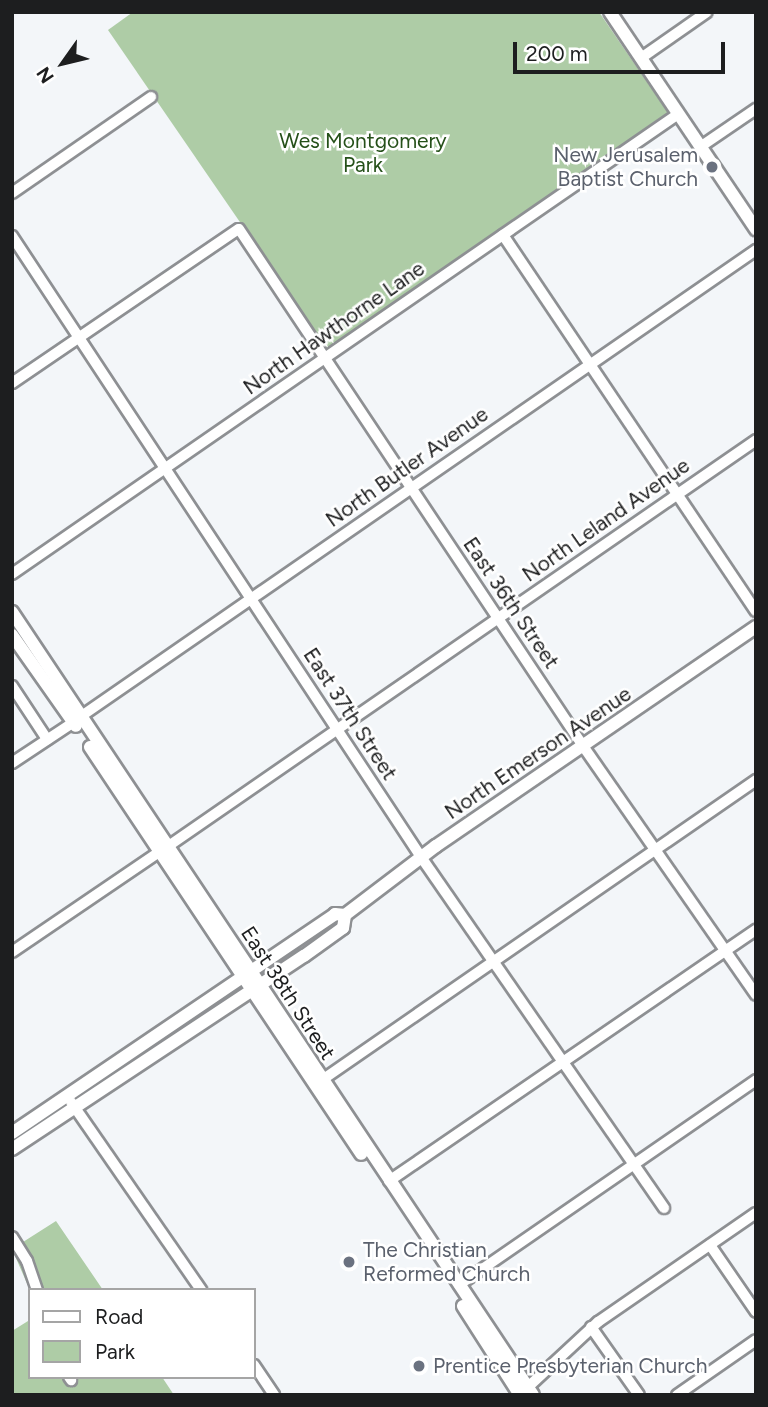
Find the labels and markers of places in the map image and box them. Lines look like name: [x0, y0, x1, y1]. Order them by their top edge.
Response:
place label: New Jerusalem Baptist Church: [553, 142, 698, 192]
marker: New Jerusalem Baptist Church: [704, 159, 720, 175]
place label: The Christian Reformed Church: [363, 1237, 530, 1287]
marker: The Christian Reformed Church: [341, 1254, 357, 1270]
place label: Prentice Presbyterian Church: [433, 1353, 707, 1379]
marker: Prentice Presbyterian Church: [411, 1358, 427, 1374]

